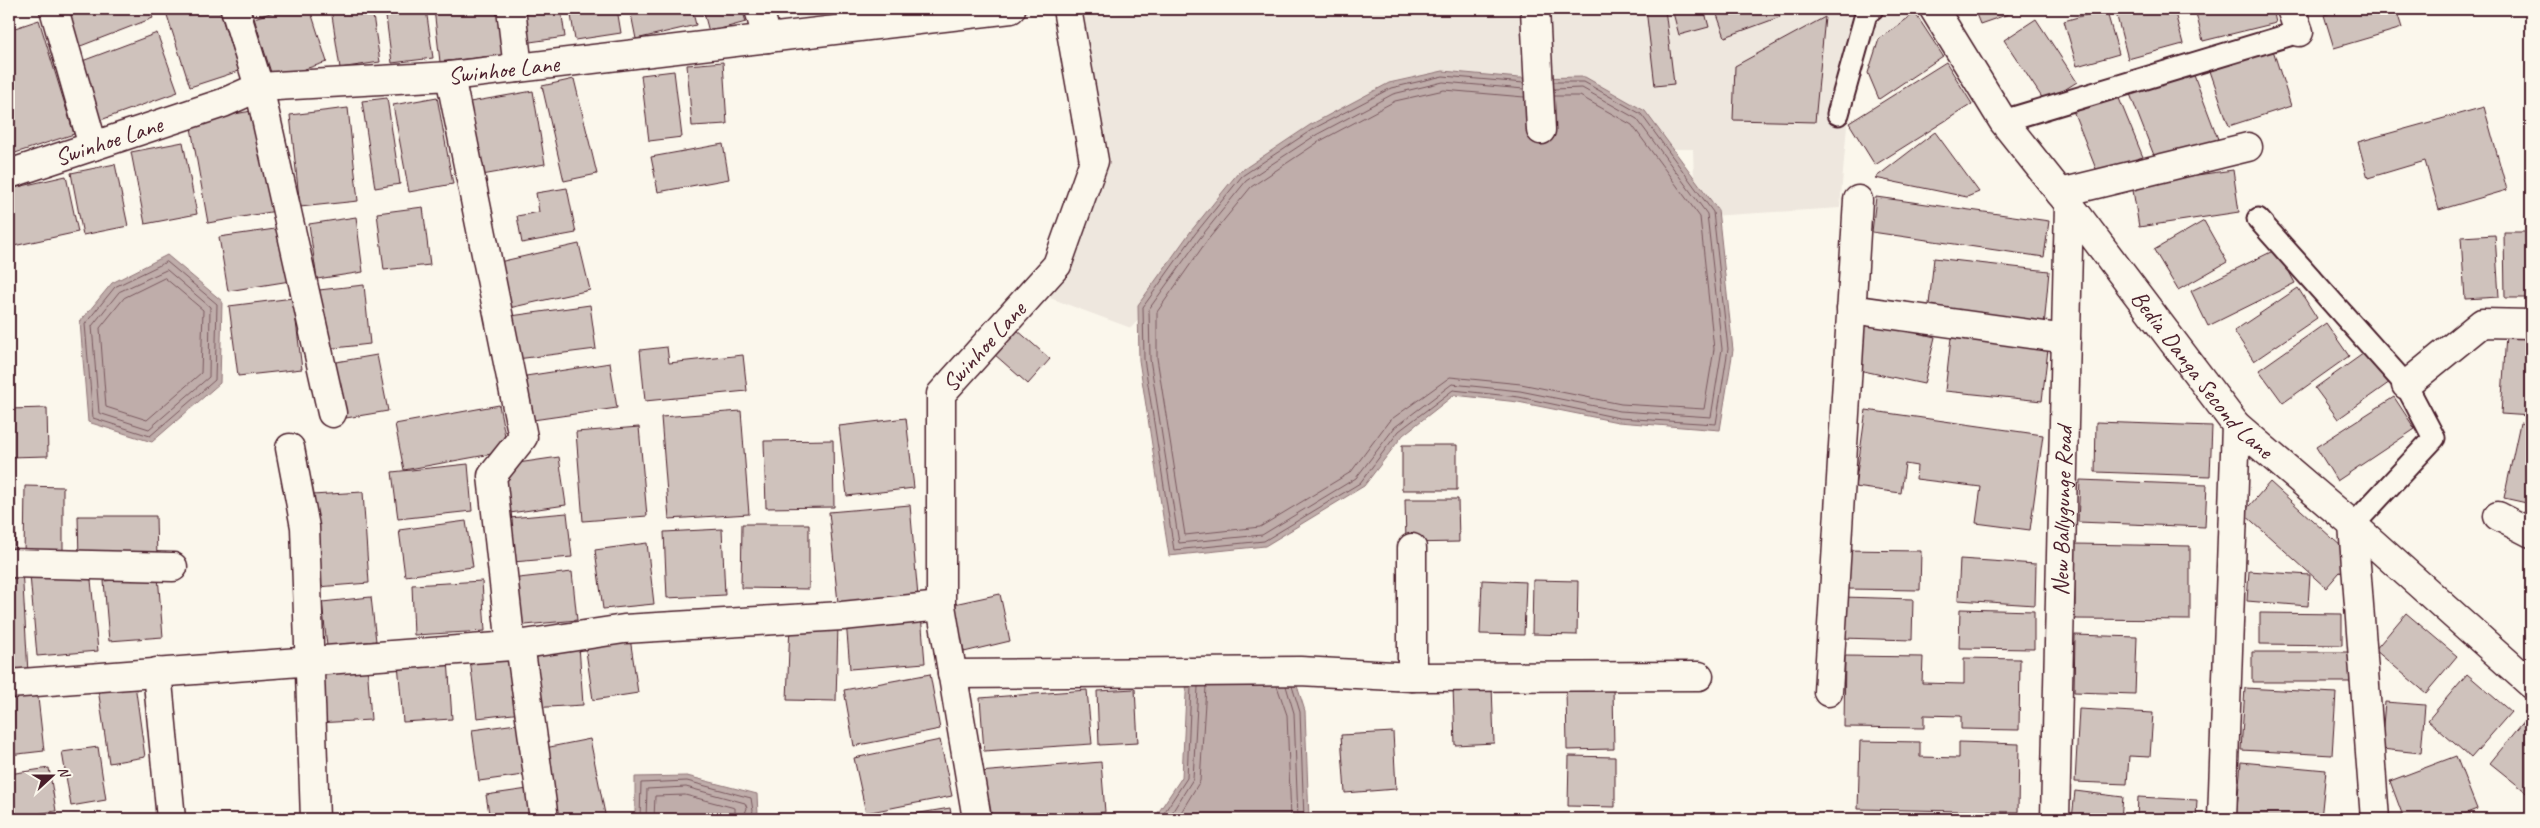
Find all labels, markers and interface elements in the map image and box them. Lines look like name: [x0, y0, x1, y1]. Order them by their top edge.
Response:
street label: Swinhoe Lane: [446, 48, 563, 91]
street label: Swinhoe Lane: [51, 108, 168, 173]
street label: Bedia Danga Second Lane: [2124, 284, 2281, 466]
street label: Swinhoe Lane: [935, 293, 1034, 398]
street label: New Ballygunge Road: [2045, 422, 2079, 596]
north arrow: [28, 750, 78, 800]
text: N: [54, 764, 74, 781]

